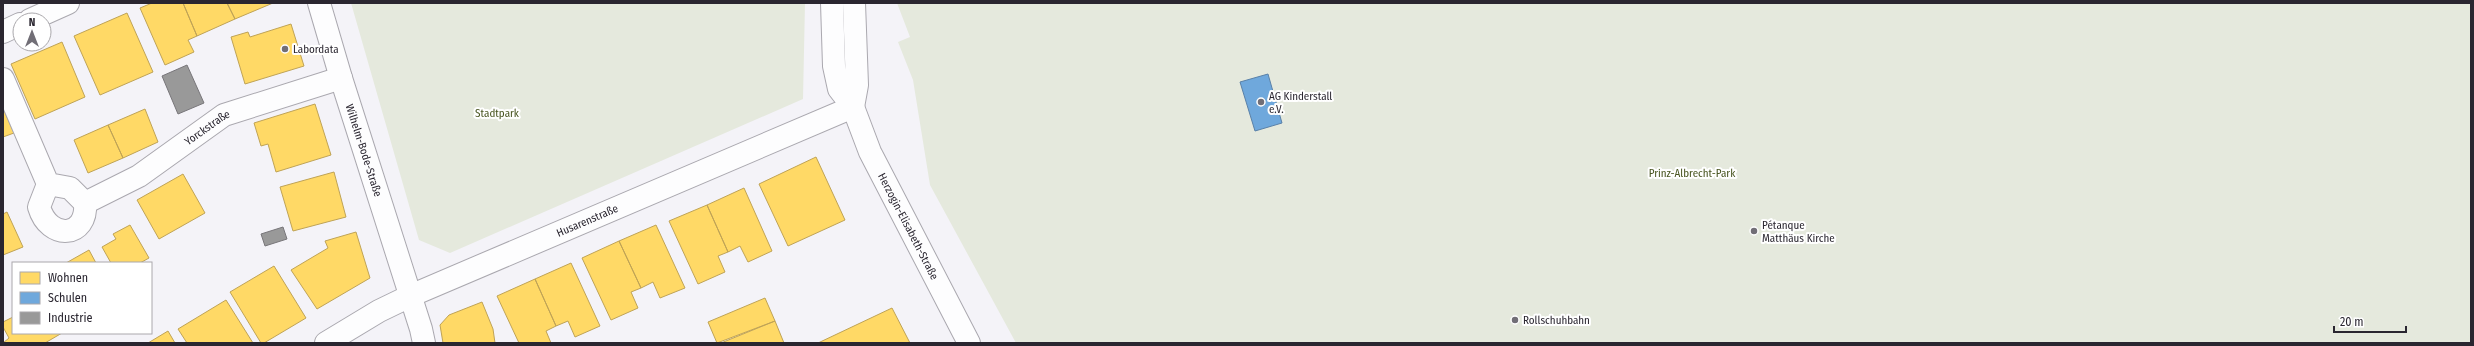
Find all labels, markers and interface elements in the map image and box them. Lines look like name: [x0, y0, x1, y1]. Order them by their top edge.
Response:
north arrow: [12, 12, 52, 52]
text: N: [29, 16, 35, 29]
place label: Labordata: [293, 43, 339, 56]
marker: Labordata: [280, 44, 290, 54]
place label: AG Kinderstall e.V.: [1269, 90, 1332, 116]
marker: AG Kinderstall e.V.: [1256, 97, 1266, 107]
street label: Wilhelm-Bode-Straße: [343, 102, 384, 198]
park label: Stadtpark: [475, 107, 520, 120]
street label: Yorckstraße: [182, 108, 231, 148]
park label: Prinz-Albrecht-Park: [1649, 167, 1736, 180]
street label: Herzogin-Elisabeth-Straße: [875, 171, 941, 282]
street label: Husarenstraße: [555, 202, 620, 240]
place label: Pétanque Matthäus Kirche: [1762, 219, 1835, 245]
marker: Pétanque Matthäus Kirche: [1749, 226, 1759, 236]
legend: [12, 262, 152, 334]
text: Wohnen: [48, 271, 88, 285]
text: Schulen: [48, 291, 87, 305]
scale bar: [2334, 308, 2406, 334]
text: Industrie: [48, 311, 92, 325]
place label: Rollschuhbahn: [1523, 314, 1590, 327]
marker: Rollschuhbahn: [1510, 315, 1520, 325]
text: 20 m: [2340, 315, 2364, 329]

